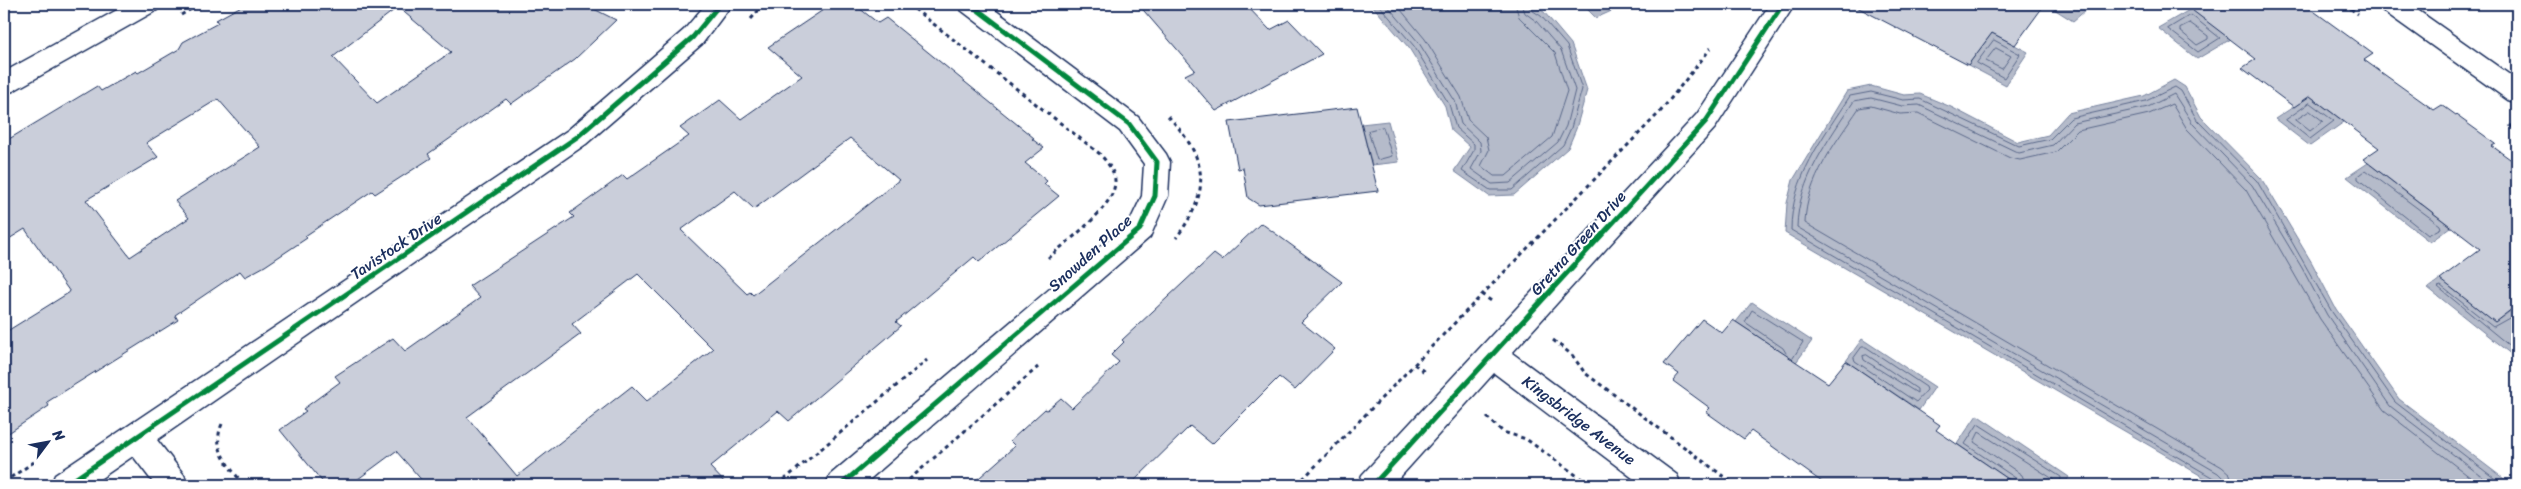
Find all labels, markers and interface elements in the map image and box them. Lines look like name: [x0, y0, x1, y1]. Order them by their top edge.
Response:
street label: Gretna Green Drive: [1523, 183, 1634, 302]
street label: Tavistock Drive: [344, 204, 448, 288]
street label: Snowden Place: [1041, 207, 1139, 299]
street label: Kingsbridge Avenue: [1516, 367, 1643, 473]
north arrow: [22, 416, 72, 466]
text: N: [45, 424, 72, 446]

